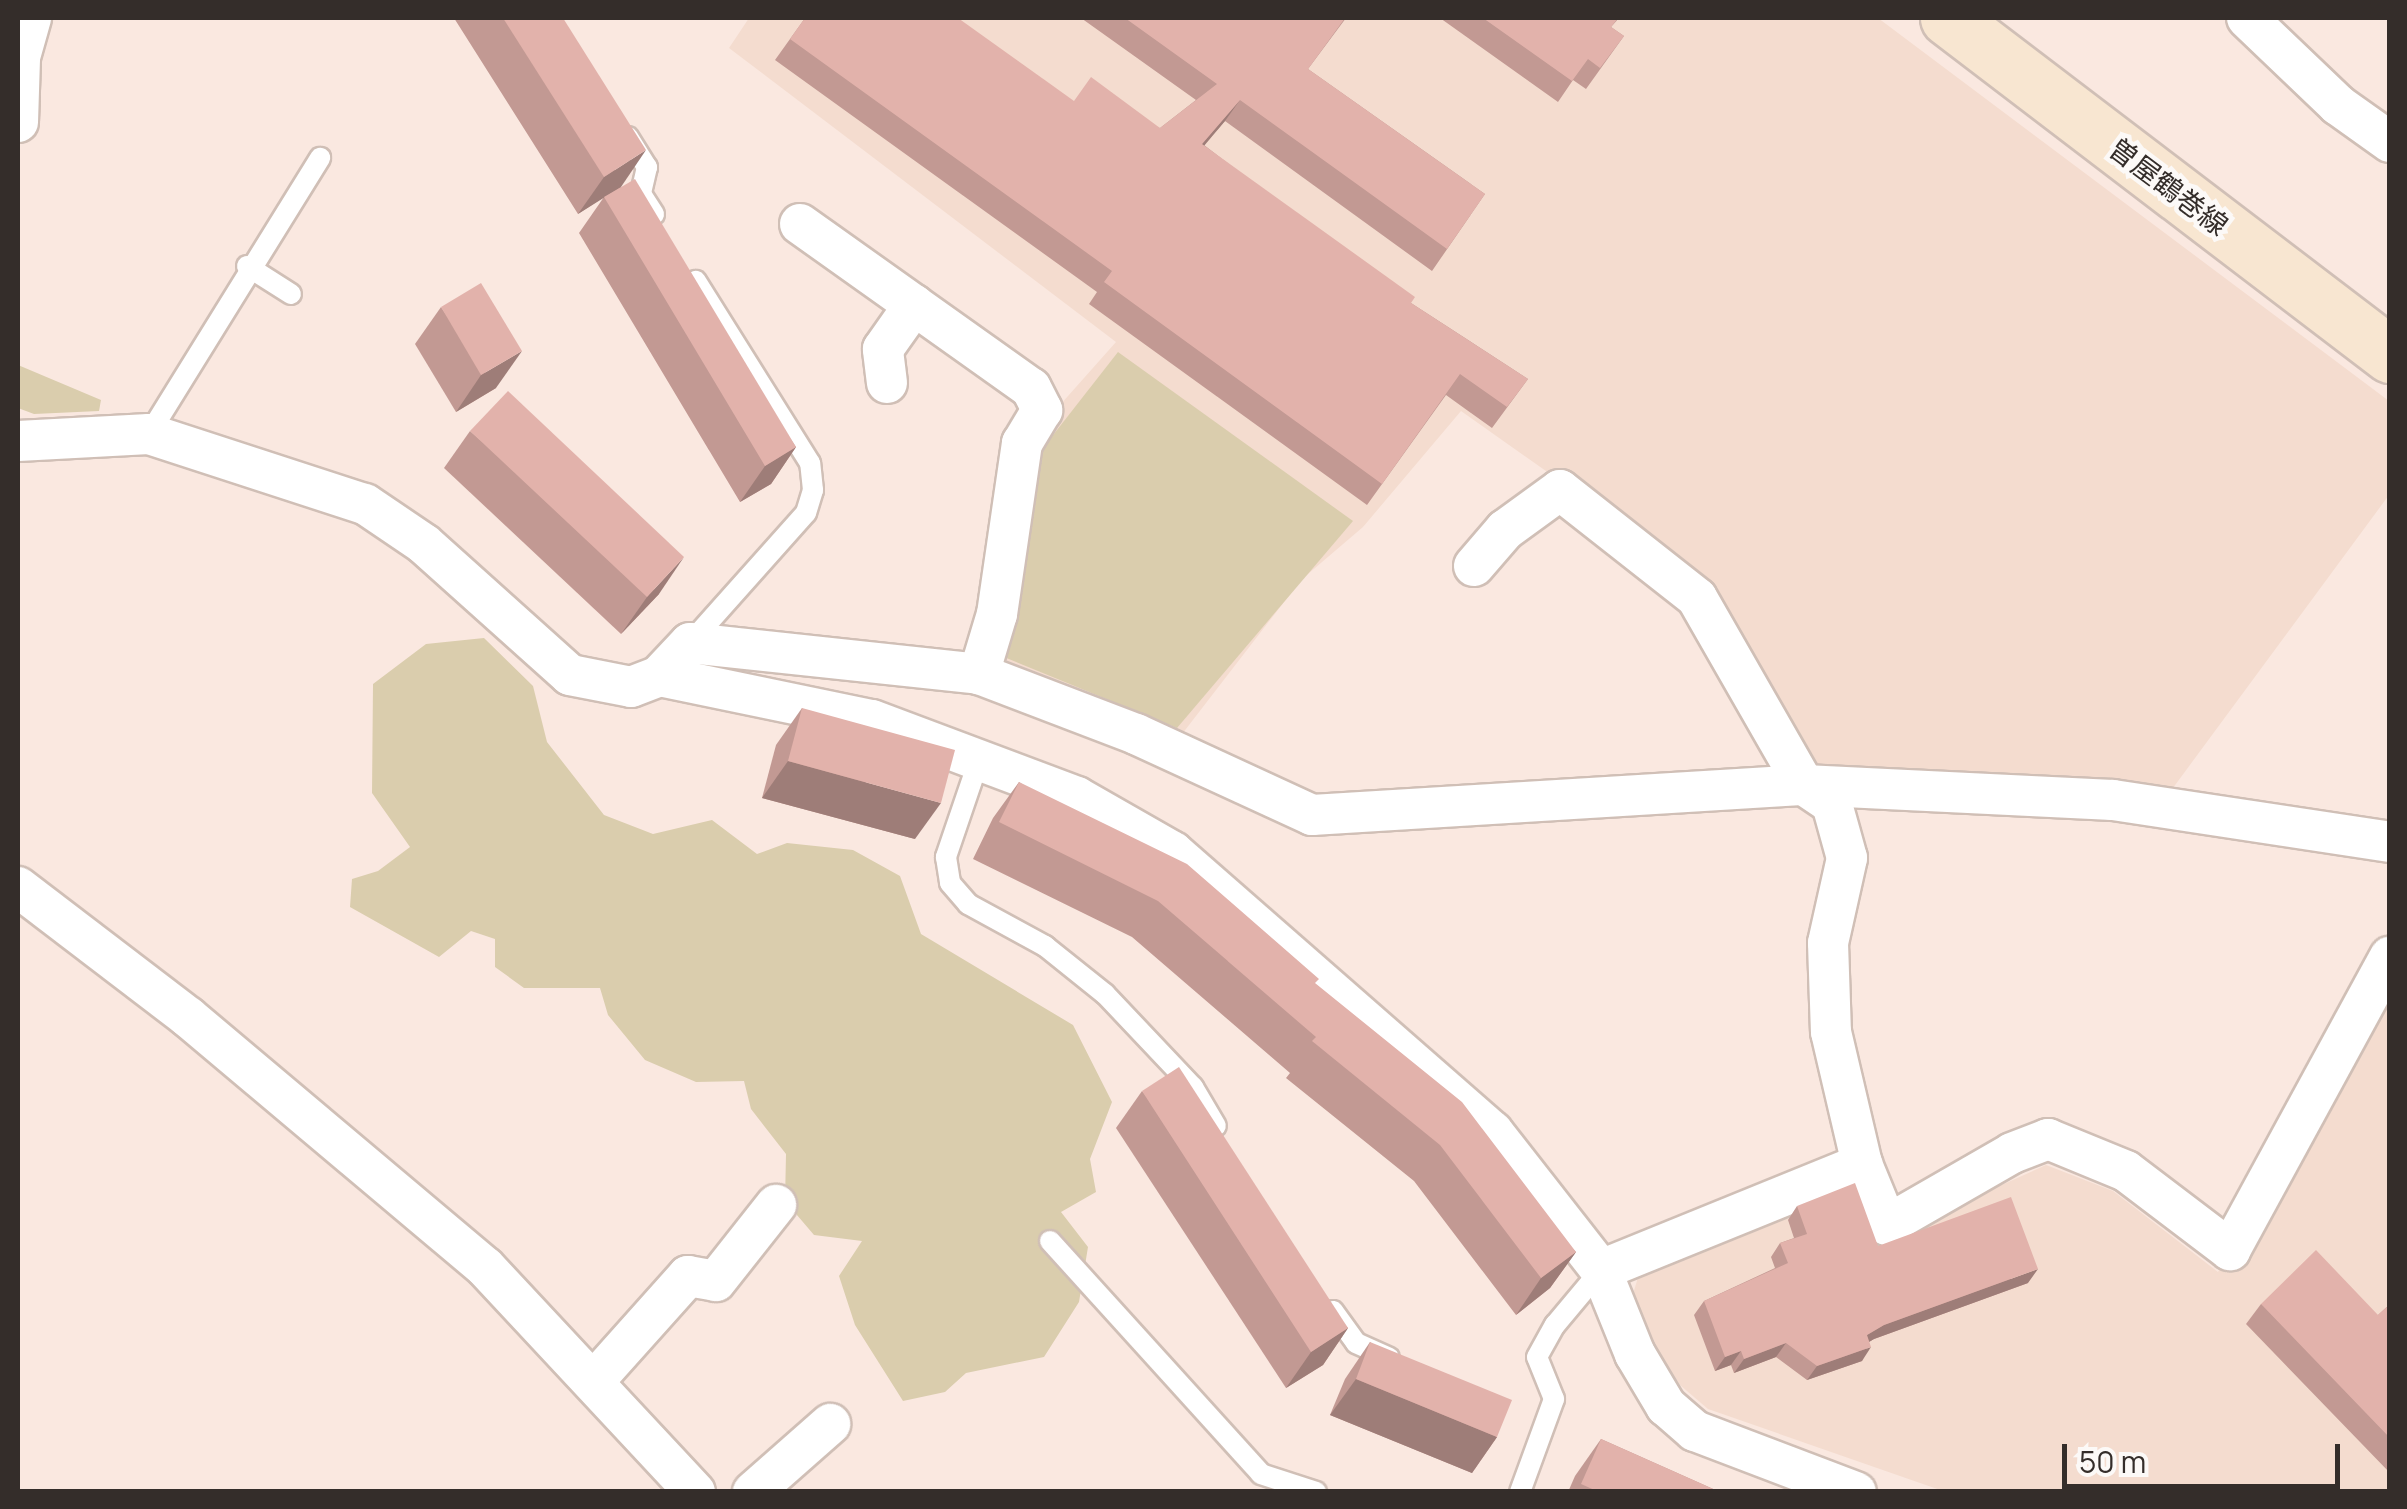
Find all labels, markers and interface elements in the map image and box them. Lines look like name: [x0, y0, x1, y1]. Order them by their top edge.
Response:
street label: 曽屋鶴巻線: [2103, 130, 2235, 242]
scale bar: [2067, 1424, 2344, 1486]
text: 50 m: [2079, 1441, 2146, 1482]

